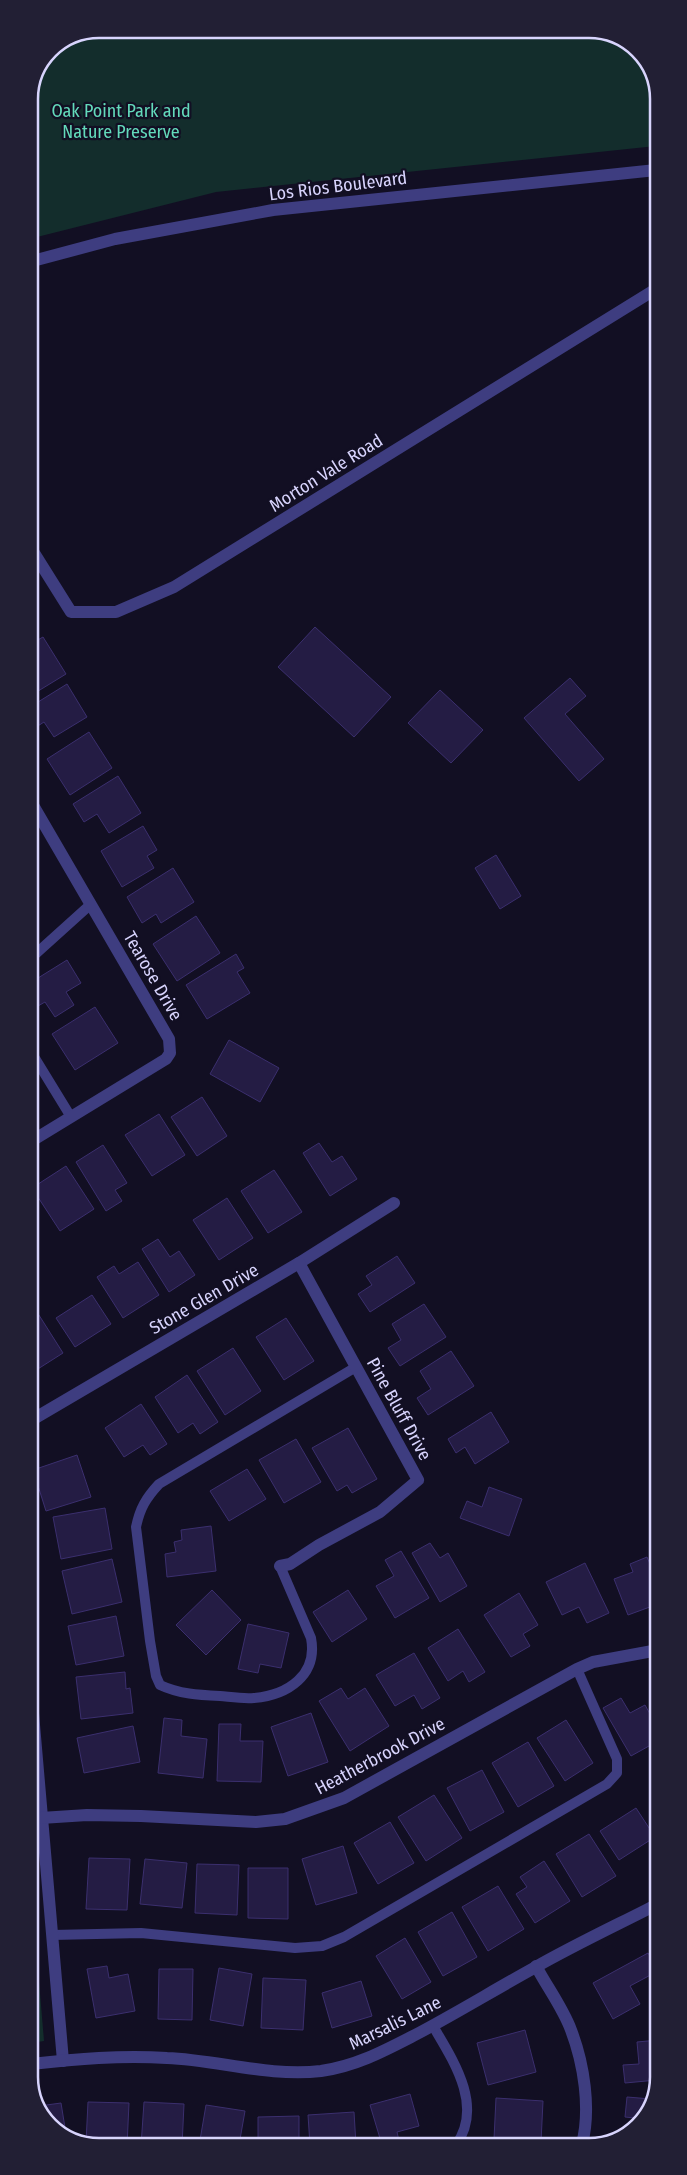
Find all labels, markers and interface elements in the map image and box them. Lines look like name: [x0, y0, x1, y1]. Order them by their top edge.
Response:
park label: Oak Point Park and Nature Preserve: [51, 100, 191, 143]
street label: Los Rios Boulevard: [268, 167, 408, 205]
street label: Morton Vale Road: [265, 429, 387, 517]
street label: Tearose Drive: [119, 928, 187, 1024]
street label: Stone Glen Drive: [146, 1259, 263, 1339]
street label: Pine Bluff Drive: [362, 1354, 436, 1464]
street label: Heatherbrook Drive: [311, 1712, 449, 1800]
street label: Marsalis Lane: [345, 1991, 445, 2055]

